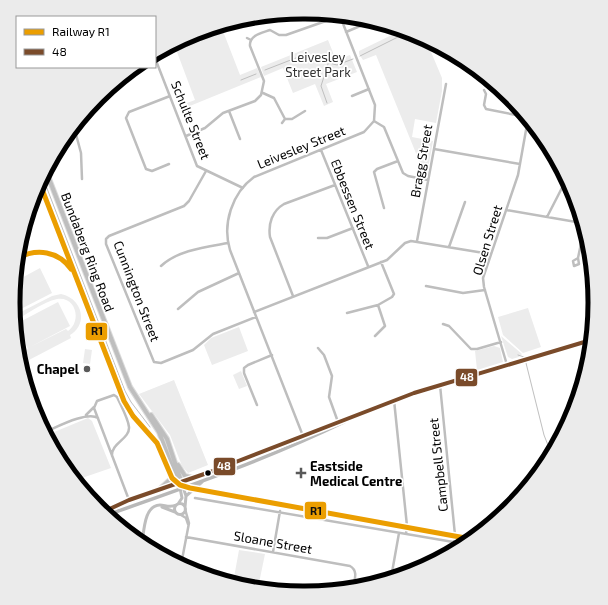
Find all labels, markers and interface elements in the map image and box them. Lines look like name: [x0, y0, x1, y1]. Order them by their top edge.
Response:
legend: [16, 16, 156, 68]
text: Railway R1: [52, 24, 110, 38]
text: 48: [52, 44, 67, 58]
park label: Leivesley Street Park: [285, 49, 351, 80]
street label: Schulte Street: [168, 78, 214, 162]
street label: Leivesley Street: [255, 122, 347, 172]
street label: Bragg Street: [407, 123, 435, 199]
street label: Ebbessen Street: [328, 157, 378, 251]
street label: Bundaberg Ring Road: [58, 190, 118, 314]
street label: Olsen Street: [469, 203, 505, 277]
street label: Cunnington Street: [110, 238, 164, 344]
line badge: R1: [85, 322, 108, 341]
text: R1: [91, 324, 103, 337]
place label: Chapel: [37, 361, 80, 377]
marker: Chapel: [82, 364, 92, 374]
line badge: 48: [455, 368, 478, 387]
text: 48: [460, 370, 474, 383]
street label: Campbell Street: [425, 417, 451, 513]
line badge: 48: [213, 457, 236, 476]
place label: Eastside Medical Centre: [310, 458, 402, 489]
text: 48: [217, 459, 231, 472]
marker: Eastside Medical Centre: [295, 467, 307, 479]
unlabelled marker: [203, 468, 213, 478]
line badge: R1: [304, 501, 327, 520]
text: R1: [310, 504, 322, 517]
street label: Sloane Street: [233, 527, 313, 557]

